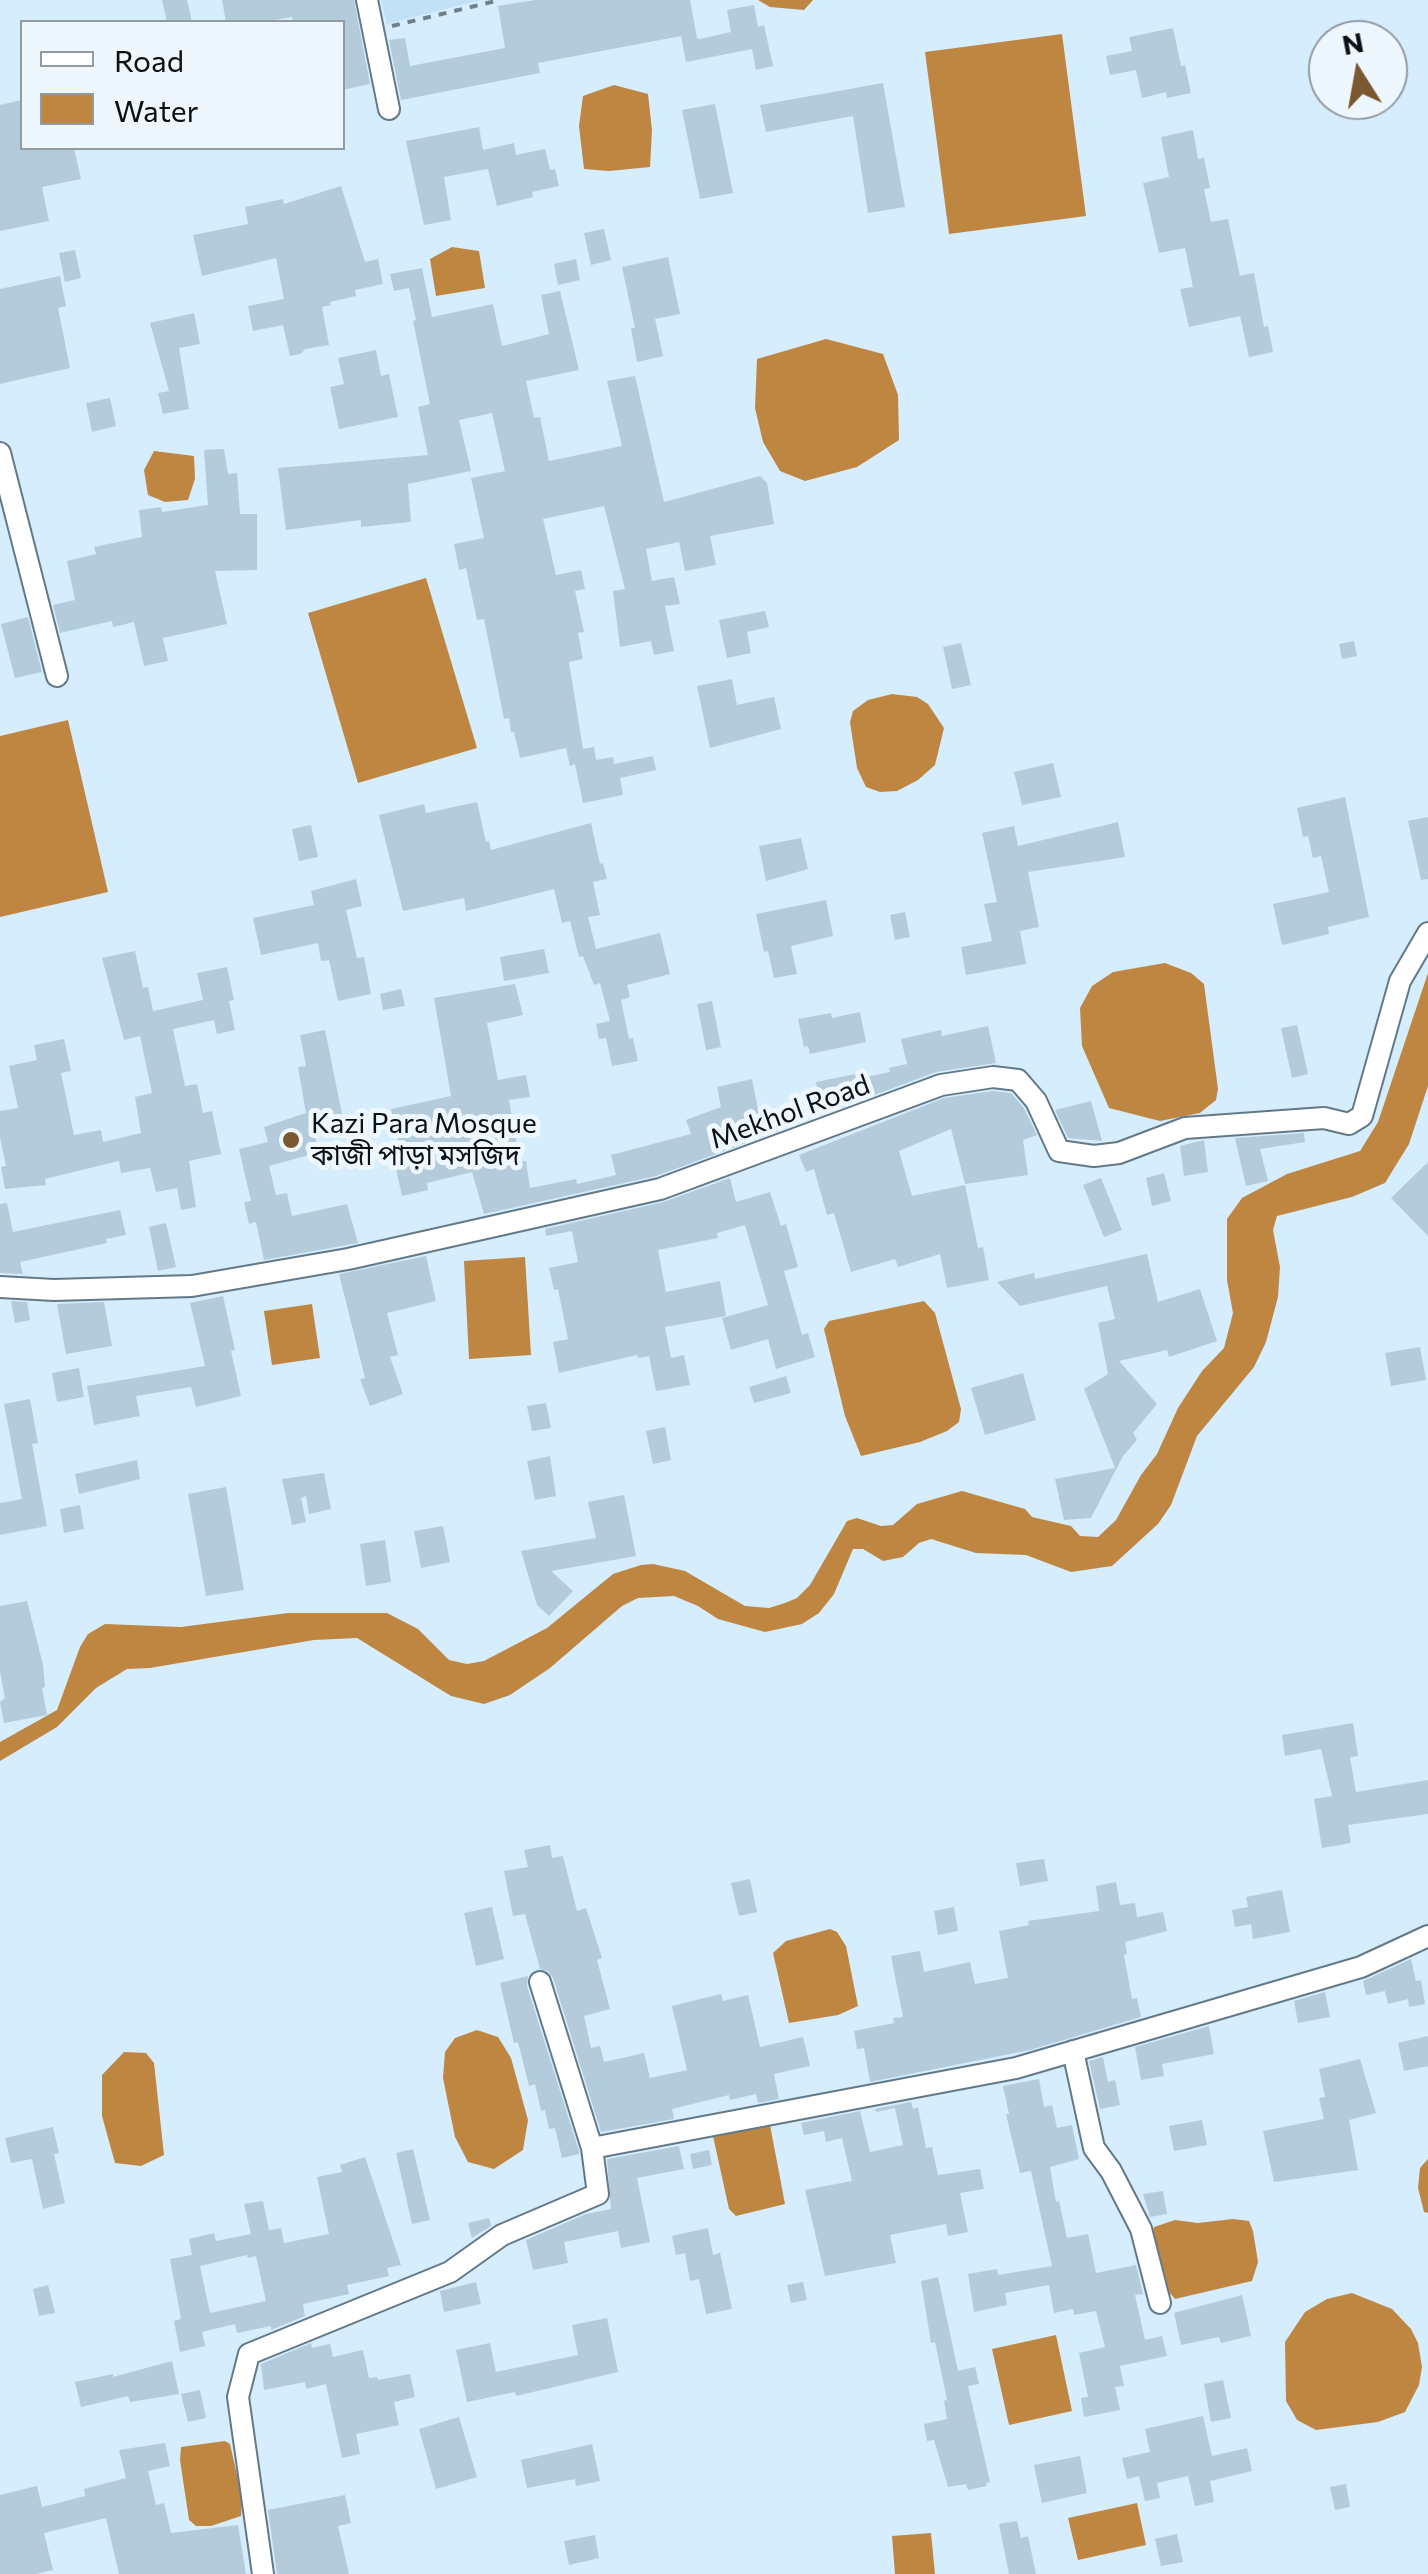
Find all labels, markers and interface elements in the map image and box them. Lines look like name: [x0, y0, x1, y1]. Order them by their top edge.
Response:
legend: [20, 20, 345, 150]
north arrow: [1308, 20, 1408, 120]
text: N: [1339, 24, 1366, 61]
text: Road: [114, 41, 184, 78]
text: Water: [114, 91, 199, 128]
street label: Mekhol Road: [706, 1068, 874, 1156]
place label: Kazi Para Mosque কাজী পাড়া মসজিদ: [311, 1107, 537, 1173]
marker: Kazi Para Mosque কাজী পাড়া মসজিদ: [280, 1129, 302, 1151]

